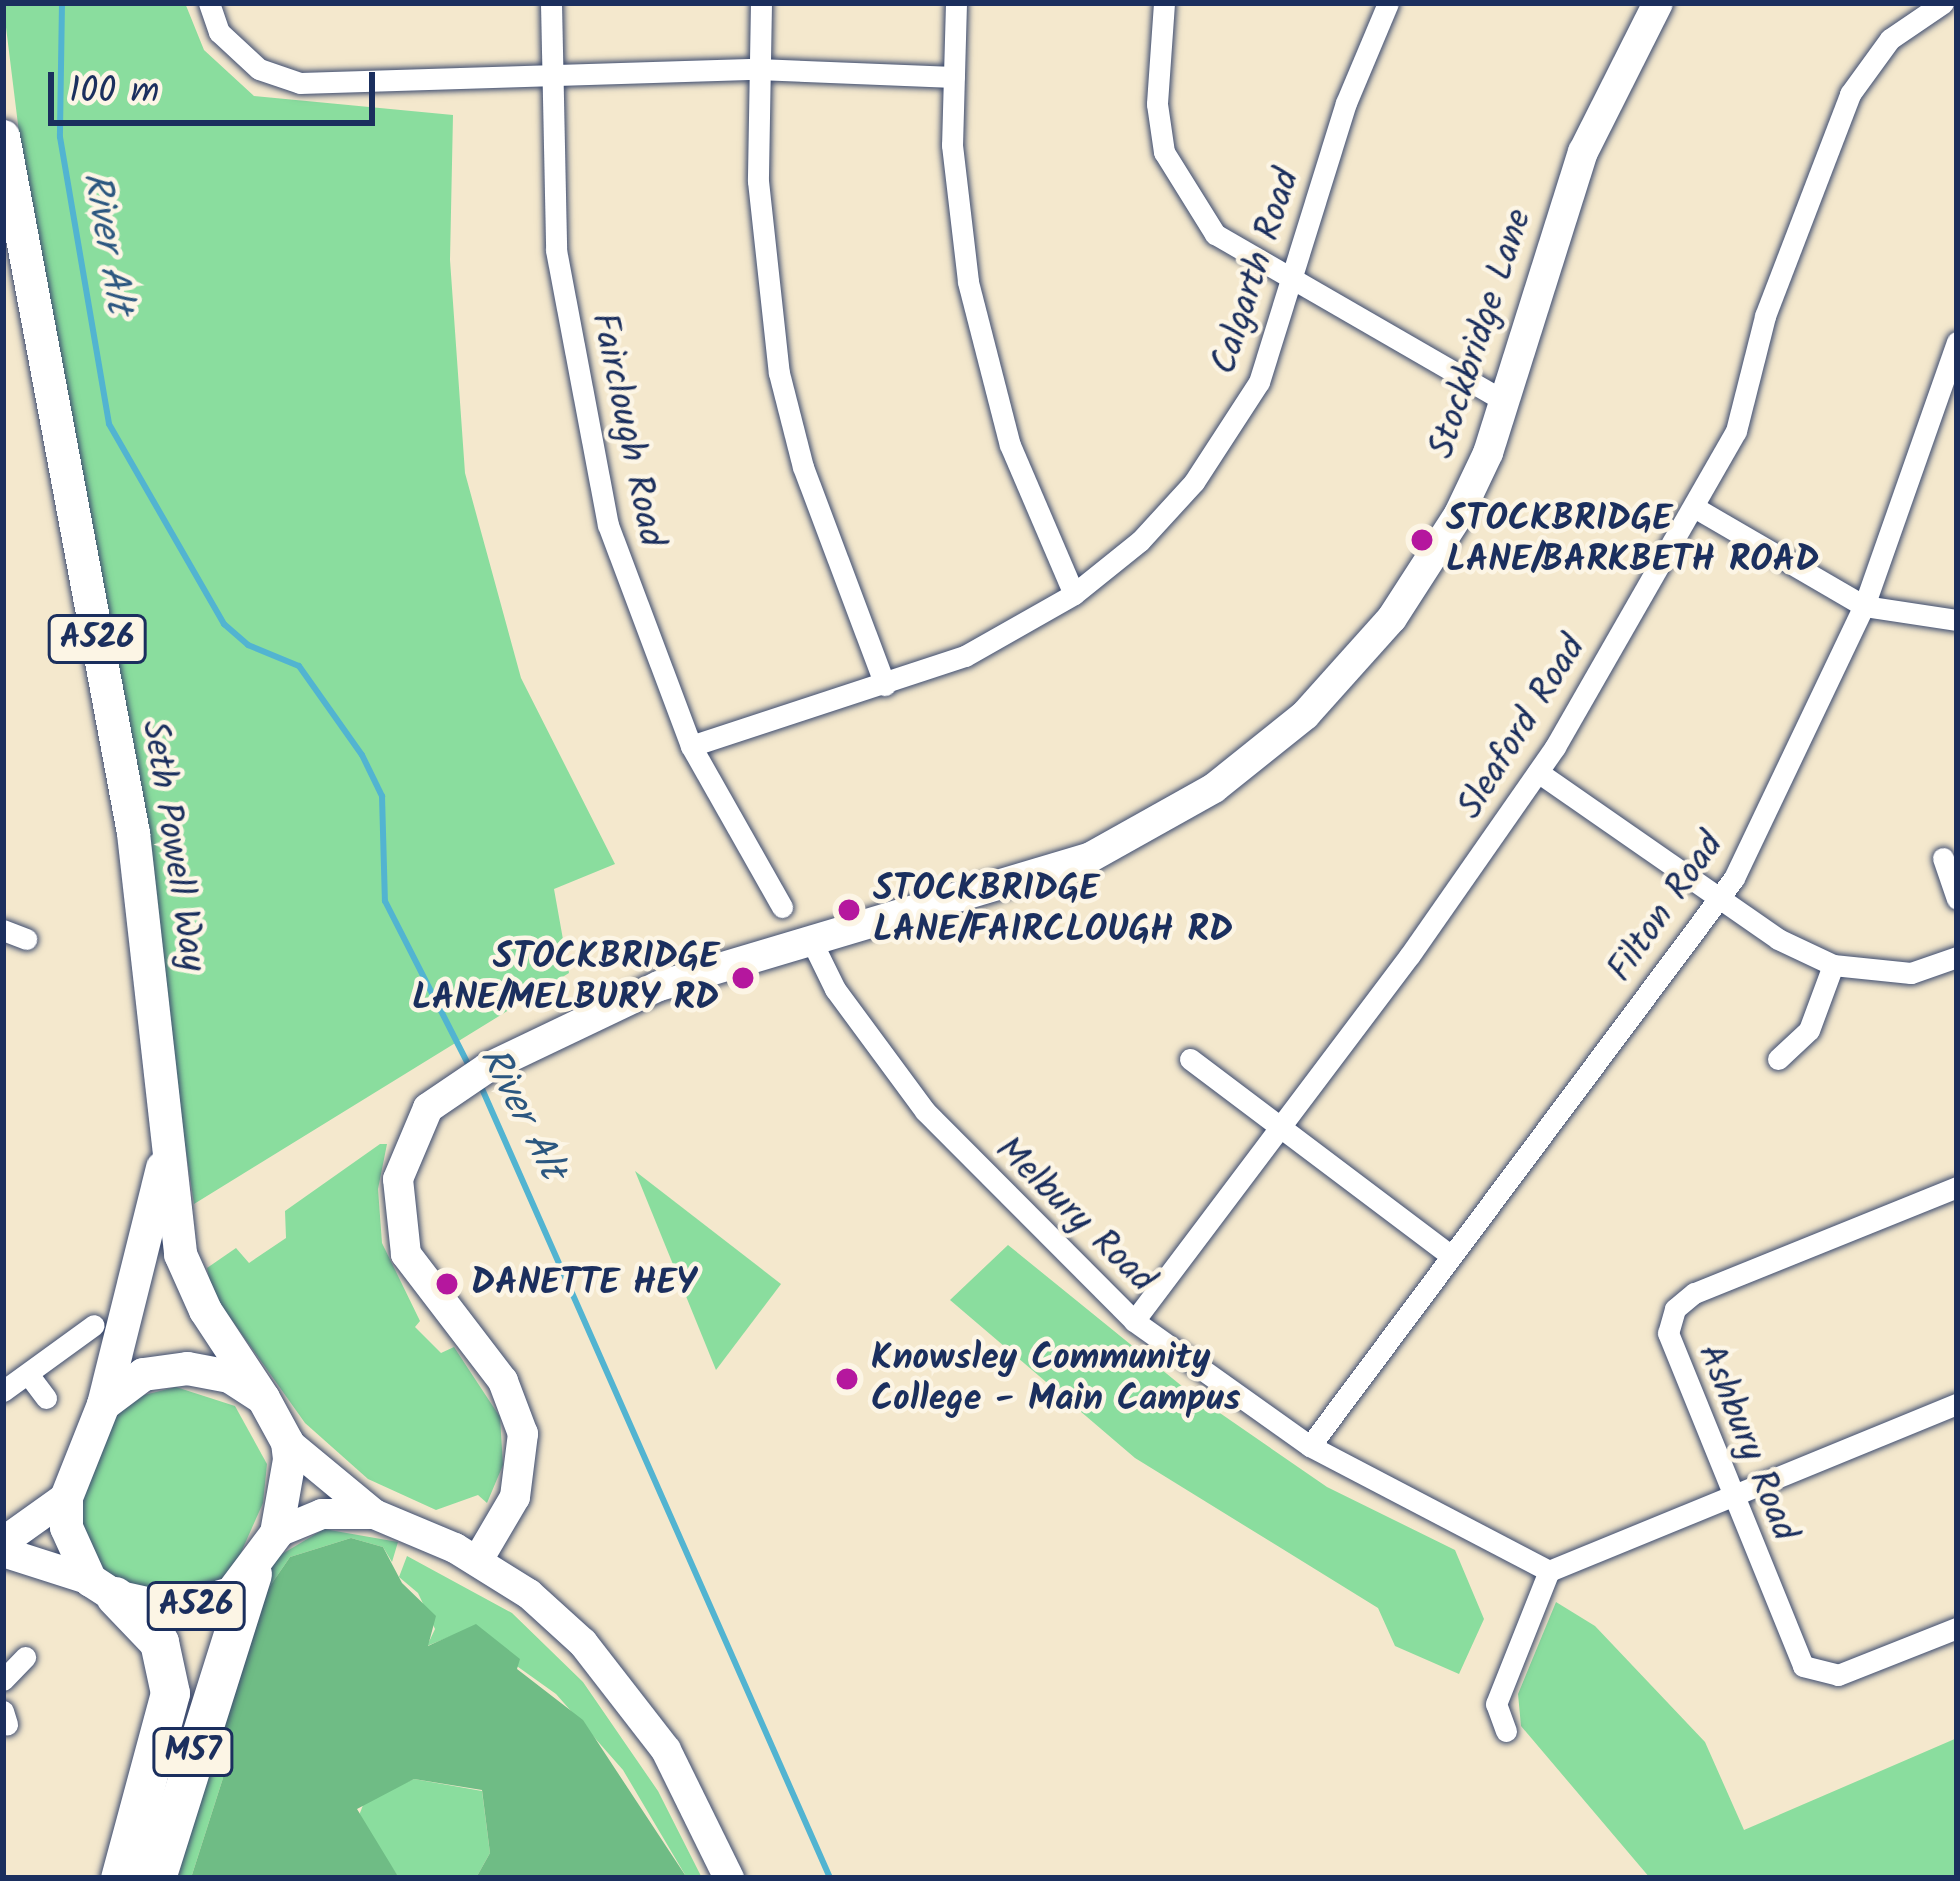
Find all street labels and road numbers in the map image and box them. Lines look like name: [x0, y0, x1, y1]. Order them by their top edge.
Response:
street label: Calgarth Road: [1204, 164, 1310, 380]
street label: Stockbridge Lane: [1421, 204, 1543, 464]
street label: Fairclough Road: [580, 309, 672, 551]
road number: A526: [46, 612, 148, 666]
street label: Sleaford Road: [1450, 629, 1596, 827]
street label: Seth Powell Way: [131, 718, 213, 974]
street label: Filton Road: [1600, 825, 1734, 991]
street label: Melbury Road: [985, 1129, 1163, 1303]
street label: Ashbury Road: [1687, 1338, 1805, 1548]
road number: A526: [145, 1579, 247, 1633]
road number: M57: [151, 1725, 235, 1779]

